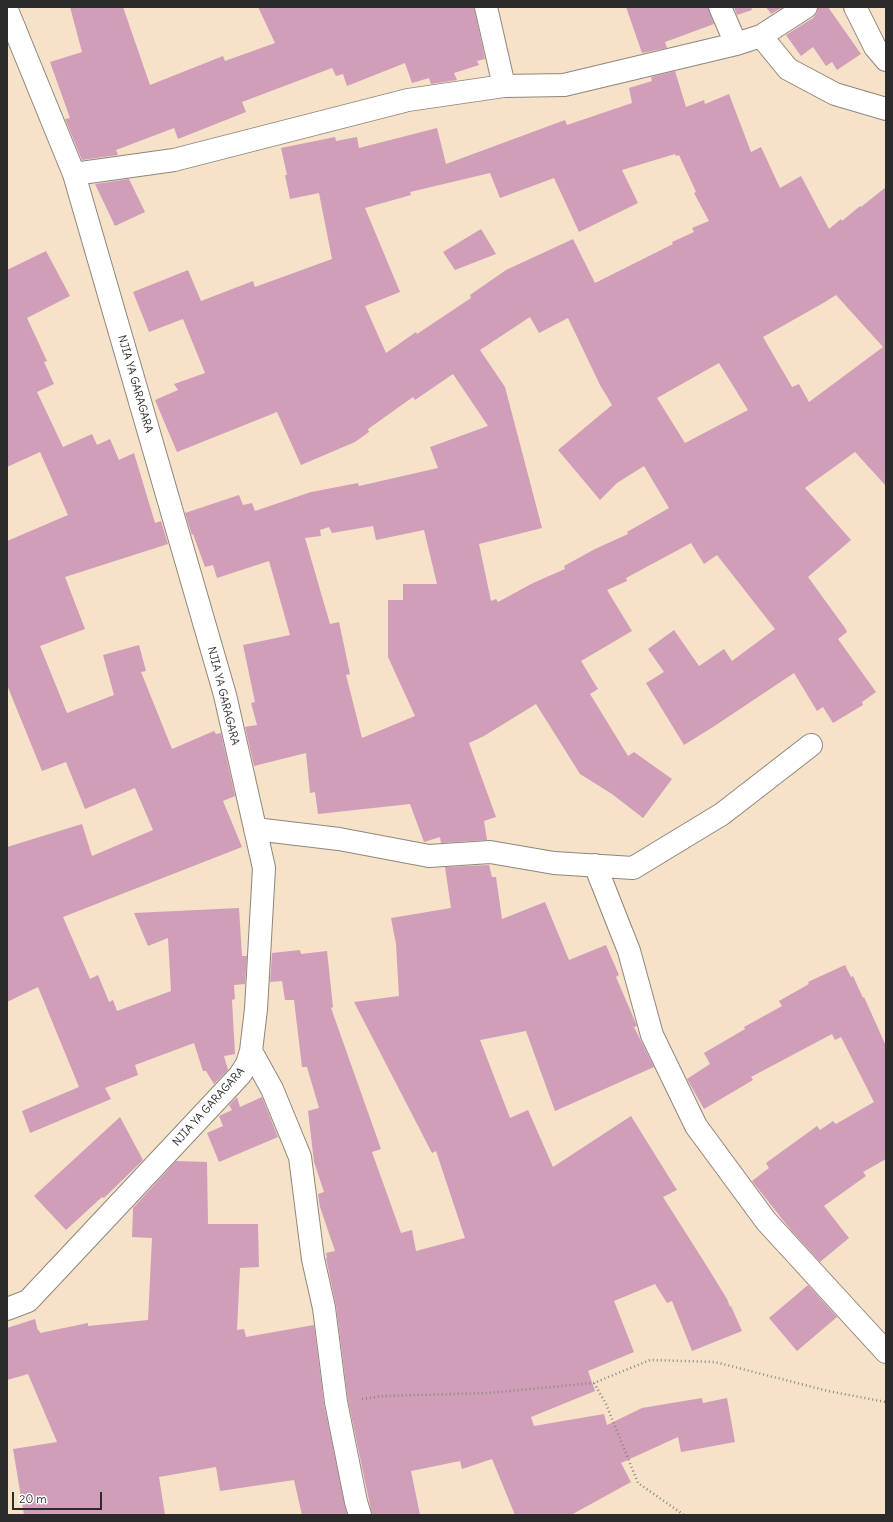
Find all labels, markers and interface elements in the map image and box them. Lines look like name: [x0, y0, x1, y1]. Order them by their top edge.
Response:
street label: NJIA YA GARAGARA: [115, 334, 155, 434]
street label: NJIA YA GARAGARA: [204, 645, 242, 747]
street label: NJIA YA GARAGARA: [170, 1065, 248, 1149]
scale bar: [14, 1484, 104, 1510]
text: 20 m: [19, 1491, 47, 1506]

